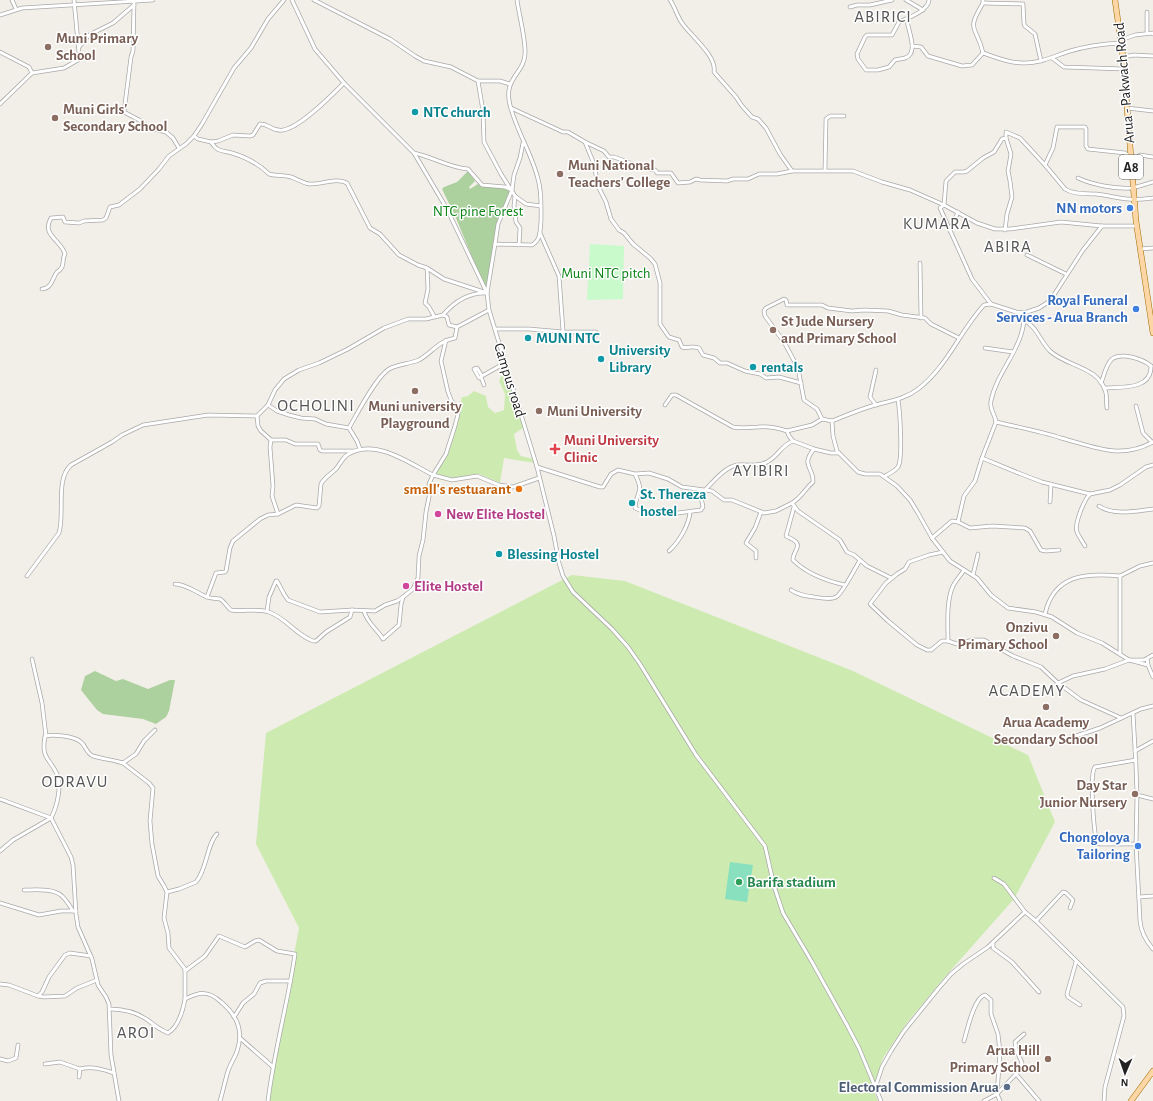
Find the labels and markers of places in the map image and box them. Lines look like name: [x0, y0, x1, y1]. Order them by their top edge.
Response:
place label: Muni Primary School: [56, 31, 138, 63]
marker: Muni Primary School: [43, 42, 53, 52]
place label: Muni Girls' Secondary School: [63, 102, 167, 134]
place label: NTC church: [423, 105, 491, 120]
marker: NTC church: [410, 107, 420, 117]
marker: Muni Girls' Secondary School: [50, 113, 60, 123]
place label: Muni National Teachers' College: [568, 158, 670, 190]
marker: Muni National Teachers' College: [555, 169, 565, 179]
place label: NN motors: [1056, 201, 1122, 216]
marker: NN motors: [1125, 203, 1135, 213]
place label: Royal Funeral Services - Arua Branch: [996, 293, 1128, 325]
marker: Royal Funeral Services - Arua Branch: [1131, 304, 1141, 314]
place label: St Jude Nursery and Primary School: [781, 314, 897, 346]
marker: St Jude Nursery and Primary School: [768, 325, 778, 335]
place label: MUNI NTC: [536, 331, 600, 346]
marker: MUNI NTC: [523, 333, 533, 343]
place label: University Library: [609, 343, 671, 375]
marker: University Library: [596, 354, 606, 364]
place label: rentals: [761, 360, 803, 375]
marker: rentals: [748, 362, 758, 372]
marker: Muni university Playground: [410, 386, 420, 396]
place label: Muni university Playground: [368, 399, 462, 431]
place label: Muni University: [547, 404, 642, 419]
marker: Muni University: [534, 406, 544, 416]
place label: Muni University Clinic: [564, 433, 659, 465]
marker: Muni University Clinic: [549, 443, 561, 455]
place label: small's restuarant: [404, 482, 511, 497]
marker: small's restuarant: [514, 484, 524, 494]
place label: St. Thereza hostel: [640, 487, 707, 519]
marker: St. Thereza hostel: [627, 498, 637, 508]
place label: New Elite Hostel: [446, 507, 545, 522]
marker: New Elite Hostel: [433, 509, 443, 519]
place label: Blessing Hostel: [507, 547, 599, 562]
marker: Blessing Hostel: [494, 549, 504, 559]
place label: Elite Hostel: [414, 579, 483, 594]
marker: Elite Hostel: [401, 581, 411, 591]
place label: Onzivu Primary School: [957, 620, 1048, 652]
marker: Onzivu Primary School: [1051, 631, 1061, 641]
marker: Arua Academy Secondary School: [1041, 702, 1051, 712]
place label: Arua Academy Secondary School: [994, 715, 1098, 747]
place label: Day Star Junior Nursery: [1040, 778, 1128, 810]
marker: Day Star Junior Nursery: [1130, 789, 1140, 799]
place label: Chongoloya Tailoring: [1059, 830, 1130, 862]
marker: Chongoloya Tailoring: [1133, 841, 1143, 851]
place label: Barifa stadium: [747, 875, 836, 890]
marker: Barifa stadium: [734, 877, 744, 887]
place label: Arua Hill Primary School: [949, 1043, 1040, 1075]
marker: Arua Hill Primary School: [1043, 1054, 1053, 1064]
place label: Electoral Commission Arua: [839, 1080, 999, 1095]
marker: Electoral Commission Arua: [1002, 1082, 1012, 1092]

